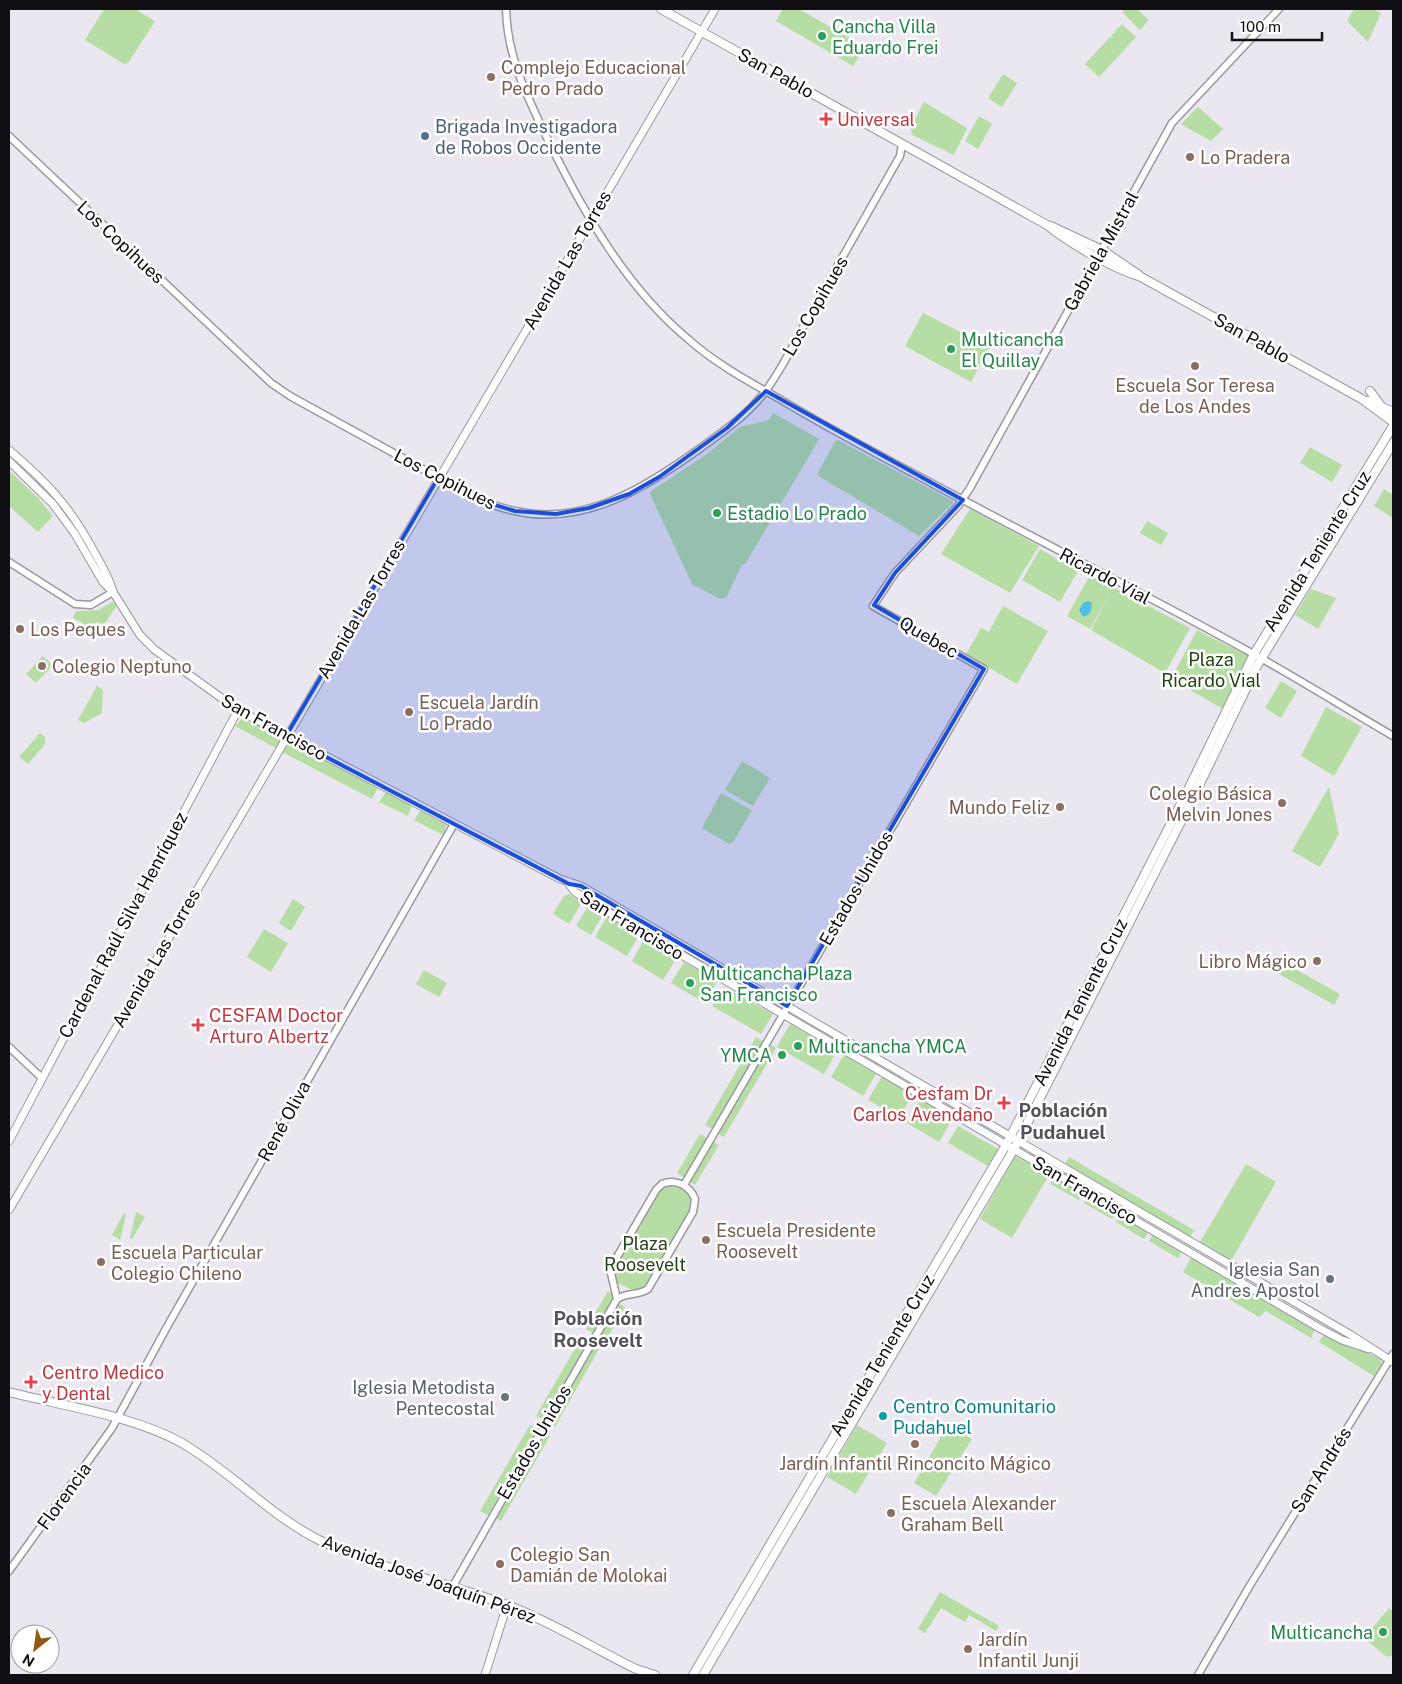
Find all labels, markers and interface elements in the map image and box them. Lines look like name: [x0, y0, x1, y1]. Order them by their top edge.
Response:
scale bar: [1232, 10, 1322, 42]
place label: Cancha Villa Eduardo Frei: [832, 16, 939, 58]
text: 100 m: [1240, 18, 1281, 35]
marker: Cancha Villa Eduardo Frei: [816, 30, 828, 42]
street label: San Pablo: [734, 43, 818, 103]
place label: Complejo Educacional Pedro Prado: [501, 57, 686, 99]
marker: Complejo Educacional Pedro Prado: [485, 71, 497, 83]
place label: Universal: [837, 109, 915, 130]
marker: Universal: [819, 112, 833, 126]
place label: Brigada Investigadora de Robos Occidente: [435, 116, 618, 158]
marker: Brigada Investigadora de Robos Occidente: [419, 130, 431, 142]
place label: Lo Pradera: [1200, 147, 1290, 168]
marker: Lo Pradera: [1184, 151, 1196, 163]
street label: Avenida Las Torres: [519, 187, 615, 333]
street label: Gabriela Mistral: [1059, 187, 1143, 315]
street label: Los Copihues: [73, 196, 169, 288]
street label: Los Copihues: [778, 252, 852, 360]
street label: San Pablo: [1210, 308, 1294, 368]
place label: Multicancha El Quillay: [961, 329, 1064, 371]
marker: Multicancha El Quillay: [945, 343, 957, 355]
marker: Escuela Sor Teresa de Los Andes: [1189, 360, 1201, 372]
place label: Escuela Sor Teresa de Los Andes: [1115, 375, 1275, 417]
street label: Los Copihues: [391, 444, 499, 514]
street label: Avenida Teniente Cruz: [1259, 467, 1375, 635]
place label: Estadio Lo Prado: [727, 503, 867, 524]
marker: Estadio Lo Prado: [711, 507, 723, 519]
street label: Avenida Las Torres: [313, 536, 409, 682]
street label: Ricardo Vial: [1056, 543, 1154, 609]
street label: Quebec: [896, 612, 962, 662]
place label: Los Peques: [30, 619, 126, 640]
marker: Los Peques: [14, 623, 26, 635]
park label: Plaza Ricardo Vial: [1161, 649, 1261, 691]
place label: Colegio Neptuno: [52, 656, 192, 677]
marker: Colegio Neptuno: [36, 660, 48, 672]
street label: San Francisco: [217, 689, 331, 765]
place label: Escuela Jardín Lo Prado: [419, 692, 539, 734]
marker: Escuela Jardín Lo Prado: [403, 706, 415, 718]
place label: Colegio Básica Melvin Jones: [1149, 783, 1272, 825]
place label: Mundo Feliz: [949, 797, 1050, 818]
marker: Colegio Básica Melvin Jones: [1276, 797, 1288, 809]
marker: Mundo Feliz: [1054, 801, 1066, 813]
street label: Cardenal Raúl Silva Henríquez: [54, 808, 192, 1042]
street label: Estados Unidos: [815, 827, 897, 949]
street label: Avenida Las Torres: [108, 885, 204, 1031]
street label: San Francisco: [576, 886, 688, 964]
street label: Avenida Teniente Cruz: [1029, 915, 1131, 1089]
place label: Libro Mágico: [1199, 951, 1307, 972]
marker: Libro Mágico: [1311, 955, 1323, 967]
place label: Multicancha Plaza San Francisco: [700, 963, 853, 1005]
marker: Multicancha Plaza San Francisco: [684, 977, 696, 989]
place label: CESFAM Doctor Arturo Albertz: [209, 1005, 343, 1047]
marker: CESFAM Doctor Arturo Albertz: [191, 1018, 205, 1032]
place label: Multicancha YMCA: [808, 1036, 967, 1057]
marker: Multicancha YMCA: [792, 1040, 804, 1052]
place label: YMCA: [720, 1045, 772, 1066]
marker: YMCA: [776, 1049, 788, 1061]
street label: René Oliva: [253, 1077, 315, 1165]
place label: Cesfam Dr Carlos Avendaño: [853, 1083, 993, 1125]
marker: Cesfam Dr Carlos Avendaño: [997, 1096, 1011, 1110]
district label: Población Pudahuel: [1018, 1099, 1108, 1143]
street label: San Francisco: [1029, 1152, 1141, 1228]
place label: Escuela Presidente Roosevelt: [716, 1220, 876, 1262]
park label: Plaza Roosevelt: [604, 1233, 686, 1275]
marker: Escuela Presidente Roosevelt: [700, 1234, 712, 1246]
place label: Escuela Particular Colegio Chileno: [111, 1242, 263, 1284]
marker: Escuela Particular Colegio Chileno: [95, 1256, 107, 1268]
place label: Iglesia San Andres Apostol: [1191, 1259, 1320, 1301]
street label: Avenida Teniente Cruz: [825, 1270, 939, 1440]
marker: Iglesia San Andres Apostol: [1324, 1273, 1336, 1285]
district label: Población Roosevelt: [553, 1307, 643, 1351]
place label: Centro Medico y Dental: [42, 1362, 164, 1404]
marker: Centro Medico y Dental: [24, 1375, 38, 1389]
place label: Iglesia Metodista Pentecostal: [352, 1377, 495, 1419]
street label: Estados Unidos: [493, 1381, 575, 1503]
marker: Iglesia Metodista Pentecostal: [499, 1391, 511, 1403]
place label: Centro Comunitario Pudahuel: [893, 1396, 1056, 1438]
marker: Centro Comunitario Pudahuel: [877, 1410, 889, 1422]
street label: San Andrés: [1286, 1423, 1356, 1517]
marker: Jardín Infantil Rinconcito Mágico: [909, 1438, 921, 1450]
place label: Jardín Infantil Rinconcito Mágico: [779, 1453, 1051, 1474]
street label: Florencia: [33, 1459, 95, 1533]
place label: Escuela Alexander Graham Bell: [901, 1493, 1057, 1535]
marker: Escuela Alexander Graham Bell: [885, 1507, 897, 1519]
street label: Avenida José Joaquín Pérez: [319, 1530, 539, 1628]
place label: Colegio San Damián de Molokai: [510, 1544, 668, 1586]
marker: Colegio San Damián de Molokai: [494, 1558, 506, 1570]
place label: Multicancha: [1270, 1622, 1373, 1643]
north arrow: [10, 1624, 60, 1674]
marker: Multicancha: [1377, 1626, 1389, 1638]
place label: Jardín Infantil Junji: [978, 1629, 1079, 1671]
marker: Jardín Infantil Junji: [962, 1643, 974, 1655]
text: N: [20, 1651, 37, 1670]

